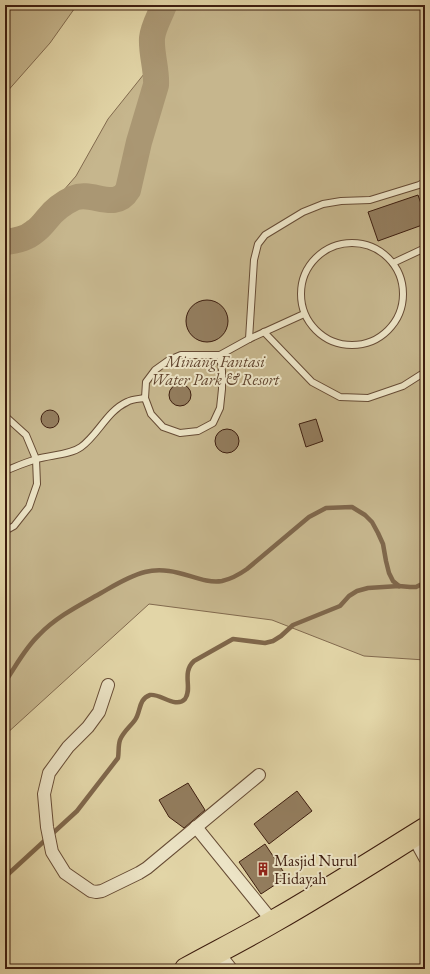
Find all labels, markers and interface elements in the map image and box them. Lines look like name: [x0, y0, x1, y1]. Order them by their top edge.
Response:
park label: Minang Fantasi Water Park & Resort: [151, 351, 281, 390]
place label: Masjid Nurul Hidayah: [274, 850, 357, 889]
building icon: Masjid Nurul Hidayah: [255, 861, 271, 877]

